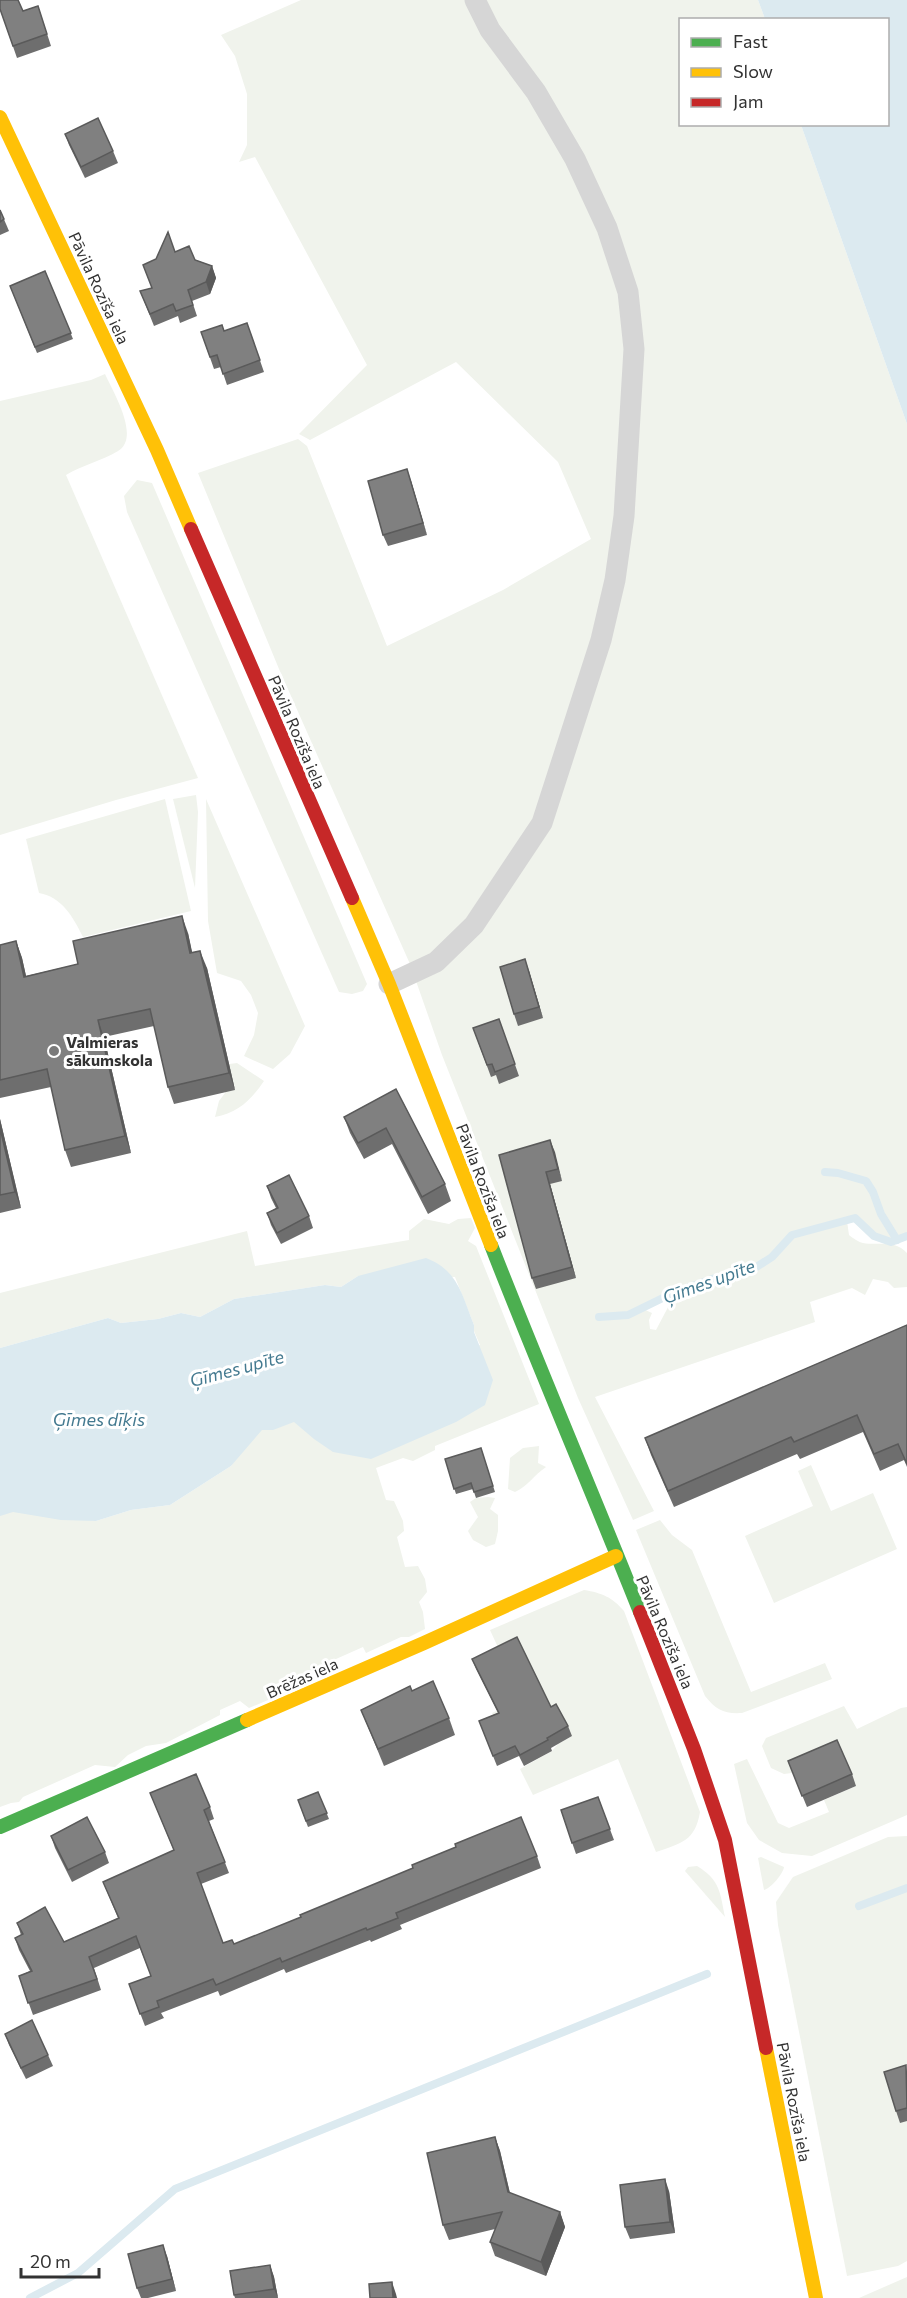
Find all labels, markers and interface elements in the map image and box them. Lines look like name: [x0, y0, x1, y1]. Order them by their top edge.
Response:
legend: [679, 18, 889, 126]
text: Fast: [733, 30, 768, 52]
text: Slow: [733, 60, 773, 82]
text: Jam: [733, 90, 763, 112]
street label: Pāvila Rozīša iela: [65, 229, 134, 347]
street label: Pāvila Rozīša iela: [265, 672, 330, 791]
place label: Valmieras sākumskola: [66, 1032, 153, 1069]
marker: Valmieras sākumskola: [47, 1044, 61, 1058]
street label: Pāvila Rozīša iela: [453, 1121, 514, 1241]
water label: Ģīmes upīte: [659, 1254, 759, 1309]
water label: Ģīmes upīte: [187, 1345, 287, 1392]
water label: Ģīmes dīķis: [53, 1408, 145, 1431]
street label: Pāvila Rozīša iela: [633, 1572, 698, 1691]
street label: Brēžas iela: [263, 1653, 341, 1702]
street label: Pāvila Rozīša iela: [774, 2040, 815, 2163]
scale bar: [21, 2241, 99, 2279]
text: 20 m: [30, 2250, 71, 2272]

